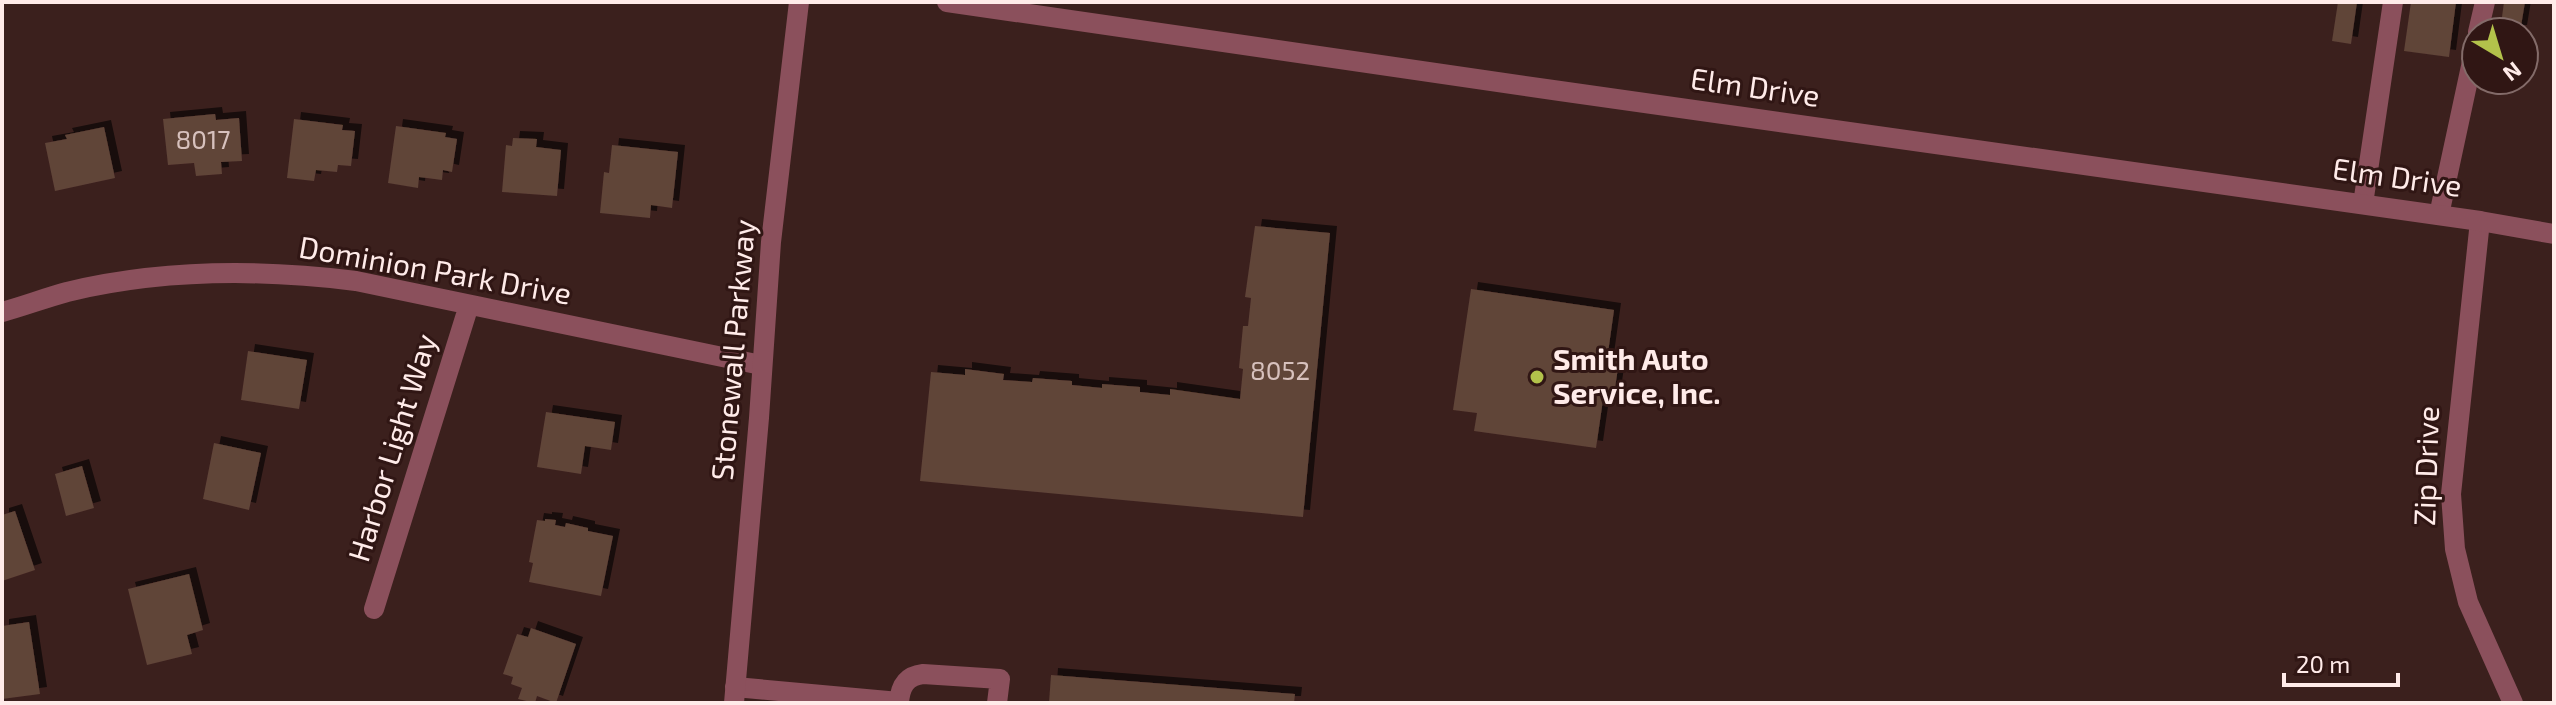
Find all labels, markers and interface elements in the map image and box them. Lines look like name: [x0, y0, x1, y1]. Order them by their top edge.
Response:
north arrow: [2460, 16, 2540, 96]
text: N: [2499, 57, 2527, 88]
street label: Elm Drive: [1688, 59, 1822, 113]
house number: 8017: [175, 123, 231, 154]
street label: Elm Drive: [2330, 149, 2464, 203]
street label: Stonewall Parkway: [703, 218, 761, 482]
street label: Dominion Park Drive: [296, 227, 574, 311]
street label: Harbor Light Way: [339, 329, 443, 565]
place label: Smith Auto Service, Inc.: [1553, 340, 1721, 410]
house number: 8052: [1250, 354, 1310, 385]
marker: Smith Auto Service, Inc.: [1528, 368, 1546, 386]
street label: Zip Drive: [2405, 405, 2445, 526]
scale bar: [2284, 637, 2398, 687]
text: 20 m: [2296, 649, 2350, 678]

